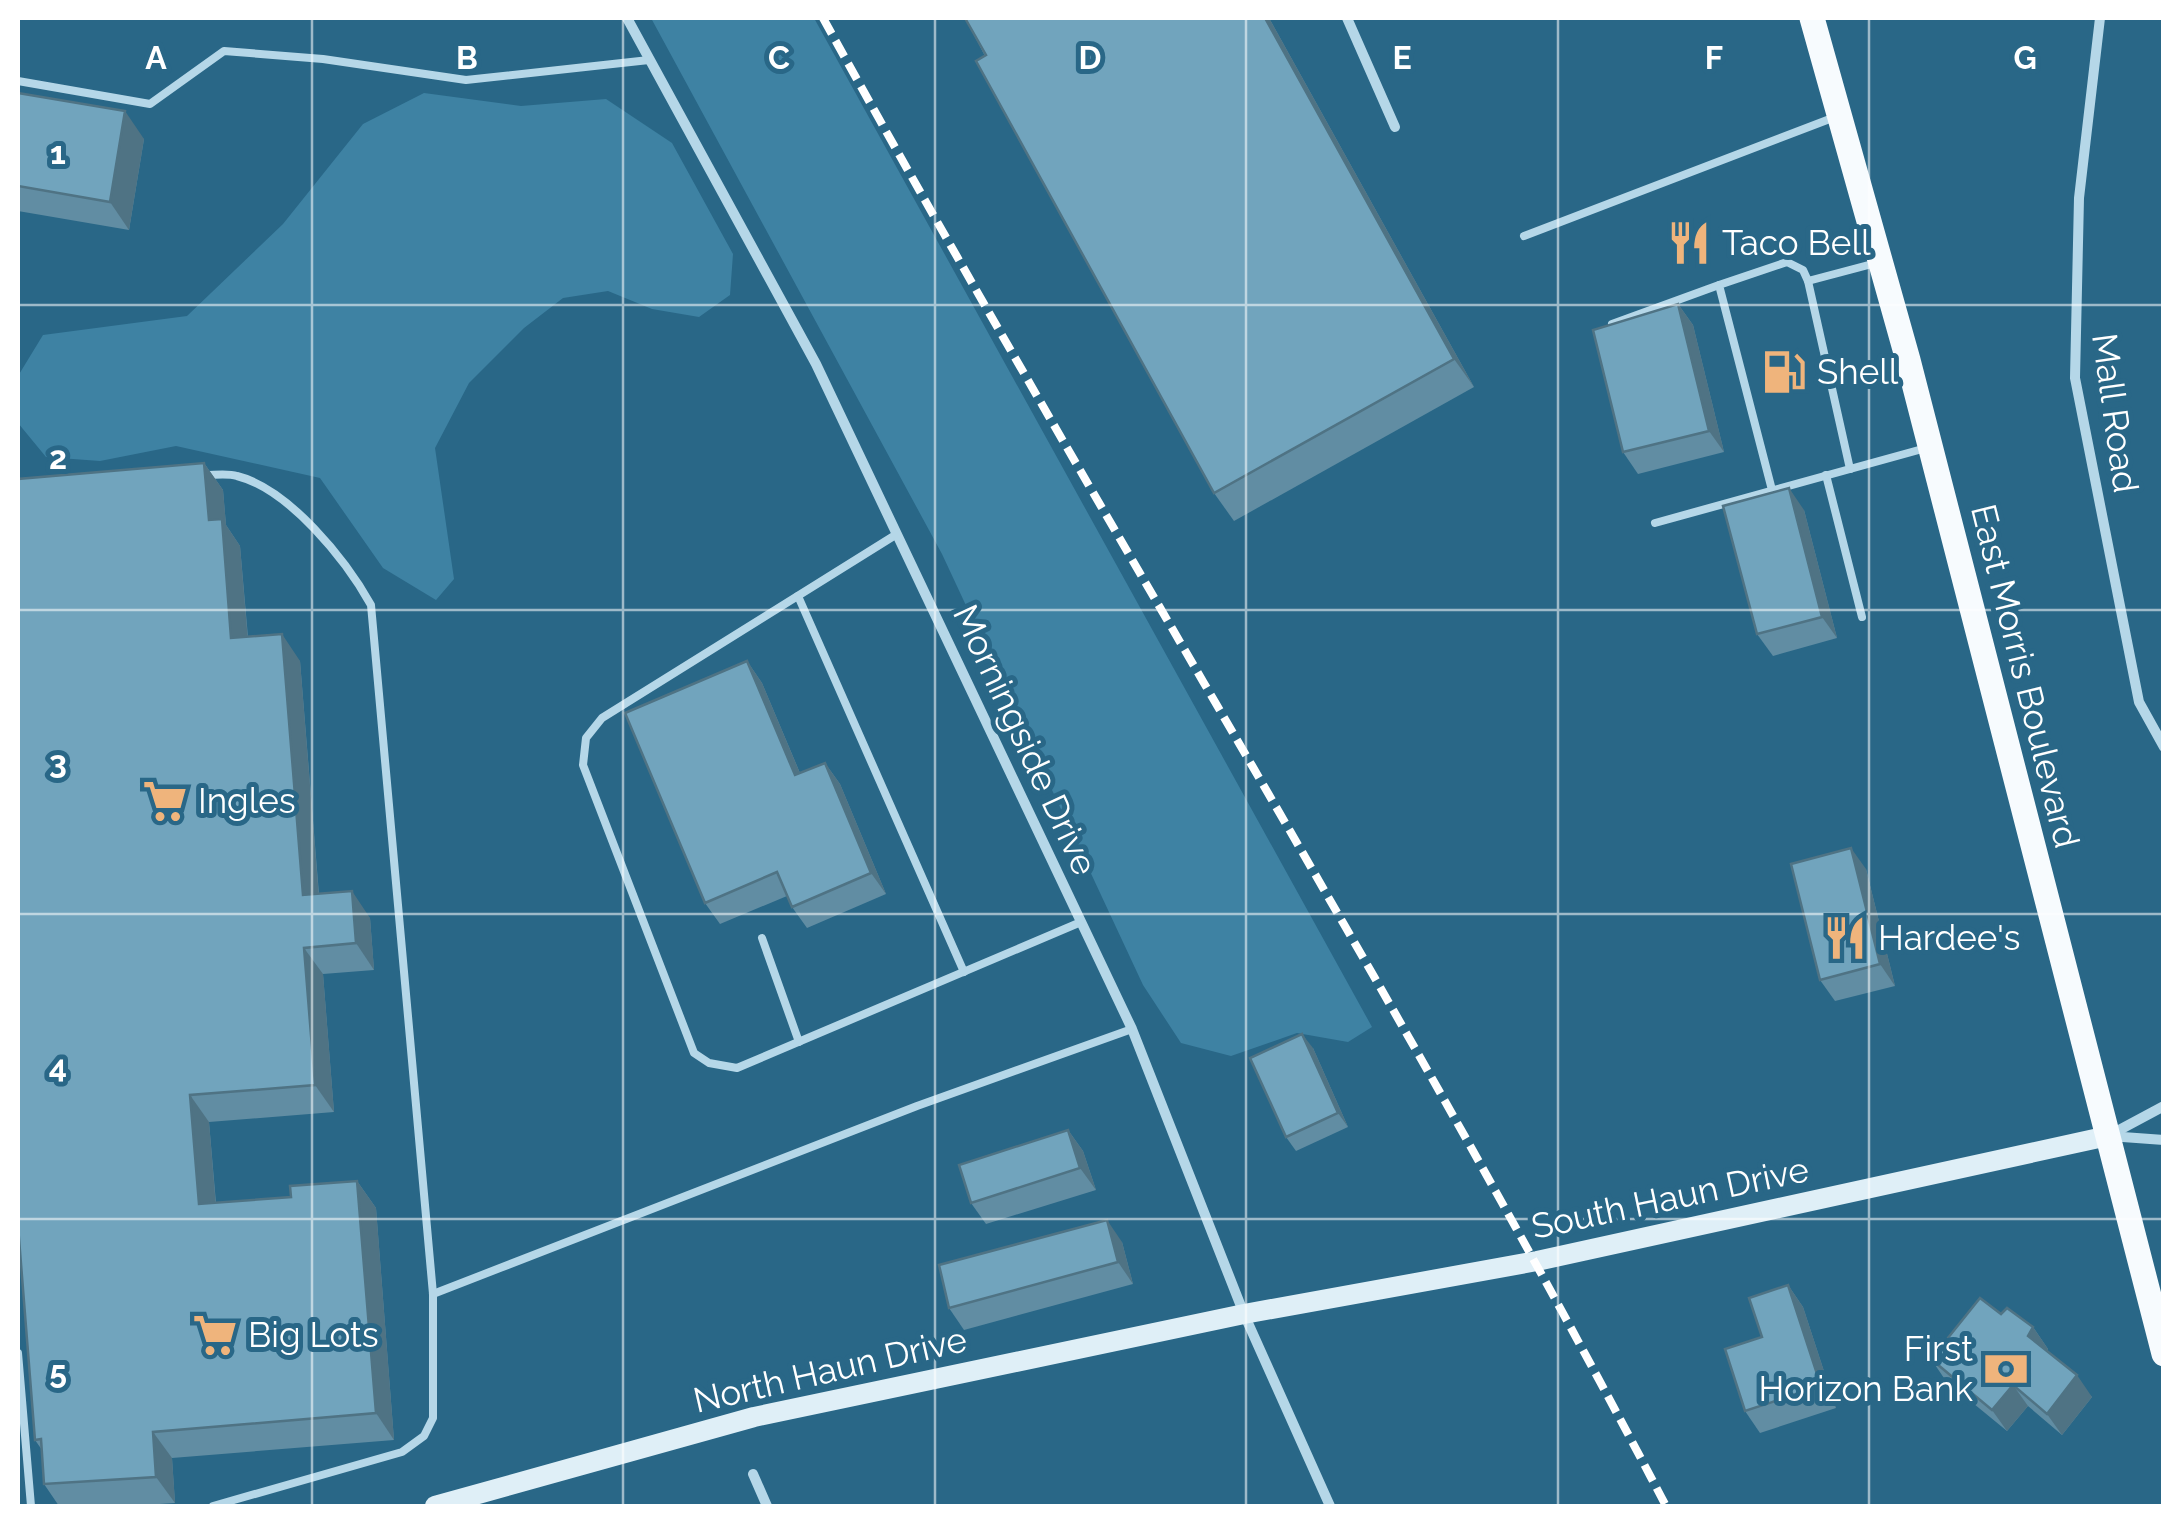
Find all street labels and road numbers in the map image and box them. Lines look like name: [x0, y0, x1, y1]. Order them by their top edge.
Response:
street label: Mall Road: [2084, 331, 2147, 495]
street label: East Morris Boulevard: [1963, 500, 2088, 852]
street label: Morningside Drive: [945, 598, 1106, 881]
street label: South Haun Drive: [1528, 1148, 1812, 1247]
street label: North Haun Drive: [689, 1318, 971, 1421]

